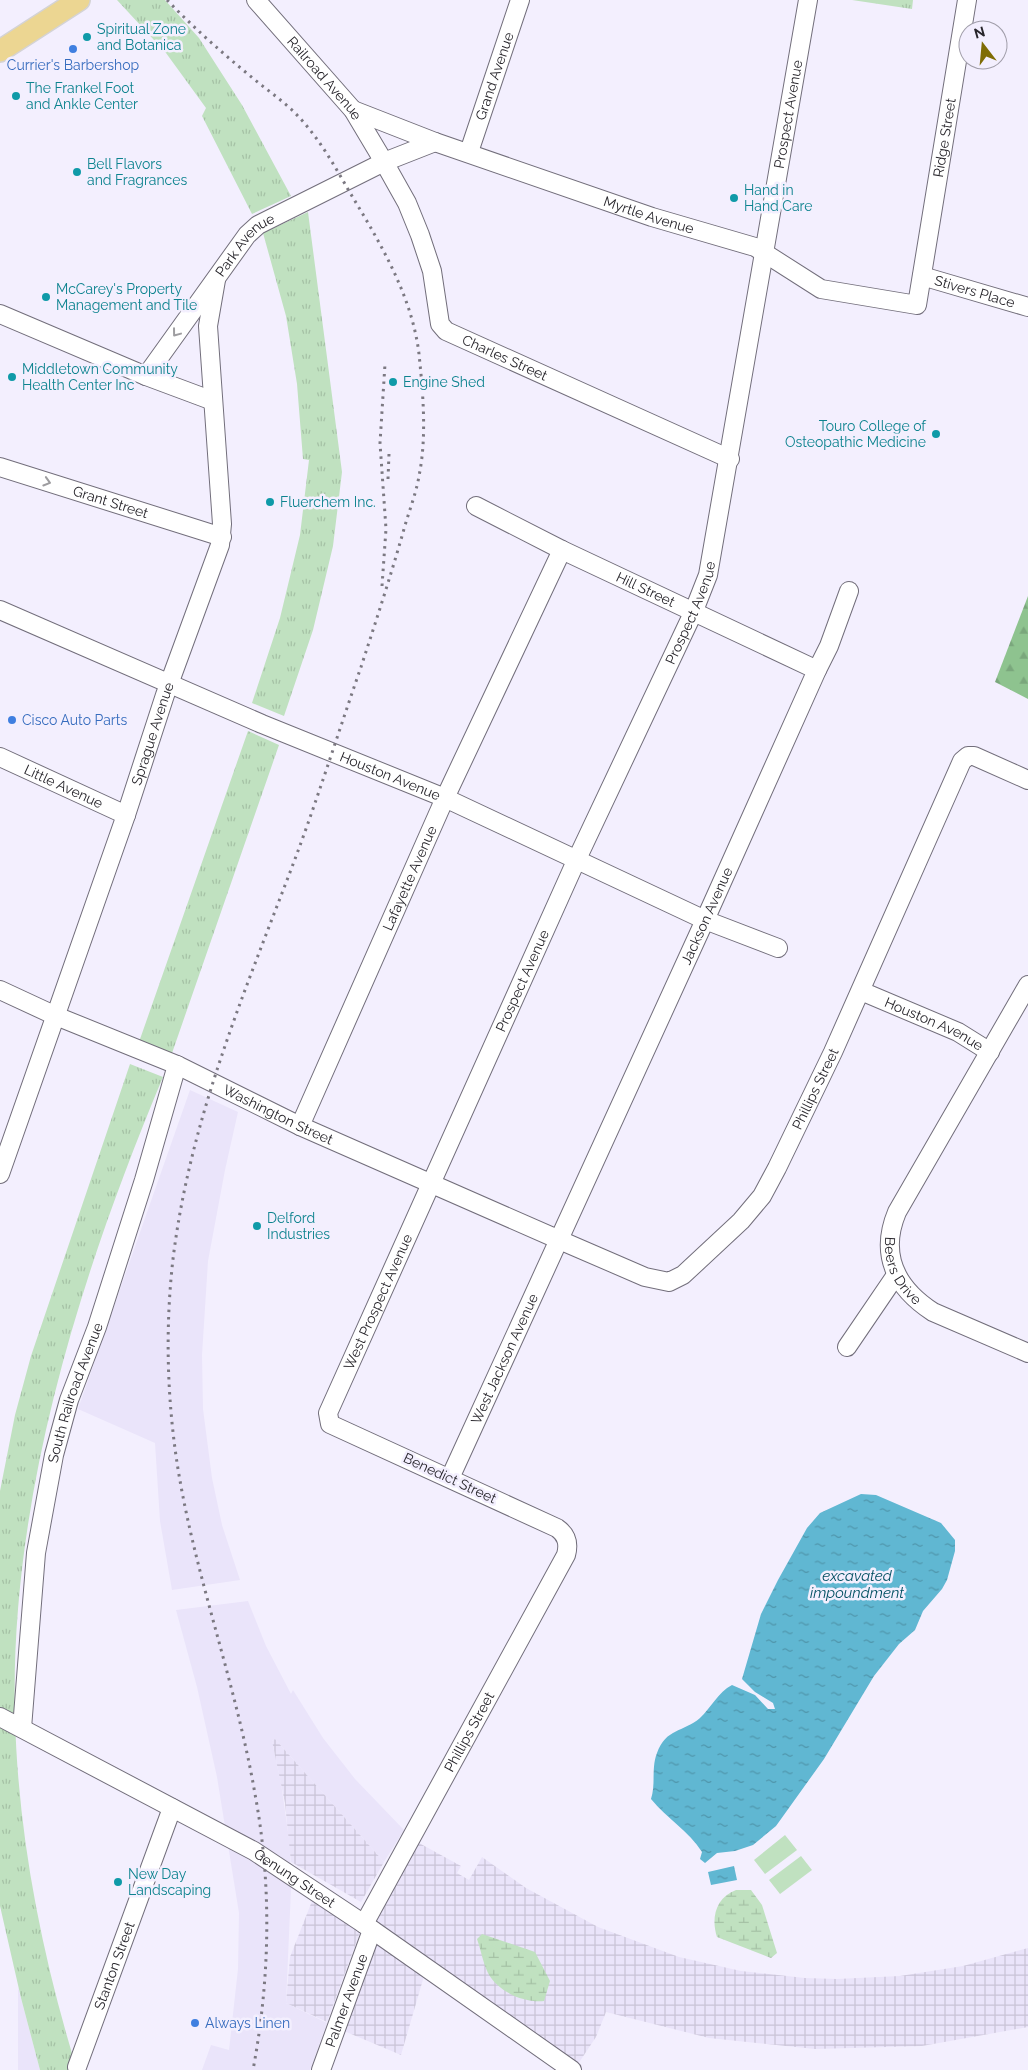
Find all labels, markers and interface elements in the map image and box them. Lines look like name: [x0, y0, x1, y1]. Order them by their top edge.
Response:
north arrow: [958, 20, 1008, 70]
place label: Spiritual Zone and Botanica: [97, 21, 186, 53]
text: N: [972, 23, 987, 42]
street label: Grand Avenue: [472, 30, 517, 122]
marker: Spiritual Zone and Botanica: [81, 31, 93, 43]
street label: Railroad Avenue: [284, 33, 365, 123]
marker: Currier's Barbershop: [67, 43, 79, 55]
place label: Currier's Barbershop: [7, 57, 140, 73]
street label: Prospect Avenue: [771, 59, 805, 170]
place label: The Frankel Foot and Ankle Center: [26, 80, 138, 112]
marker: The Frankel Foot and Ankle Center: [10, 90, 22, 102]
street label: Ridge Street: [930, 97, 959, 179]
place label: Bell Flavors and Fragrances: [87, 156, 187, 188]
marker: Bell Flavors and Fragrances: [71, 166, 83, 178]
place label: Hand in Hand Care: [744, 182, 812, 214]
marker: Hand in Hand Care: [728, 192, 740, 204]
street label: Myrtle Avenue: [602, 193, 696, 237]
street label: Park Avenue: [212, 210, 277, 279]
street label: Stivers Place: [933, 272, 1017, 311]
place label: McCarey's Property Management and Tile: [56, 281, 197, 313]
marker: McCarey's Property Management and Tile: [40, 291, 52, 303]
one-way arrow: [173, 327, 182, 337]
street label: Charles Street: [460, 331, 550, 384]
place label: Middletown Community Health Center Inc: [22, 361, 178, 393]
marker: Middletown Community Health Center Inc: [6, 371, 18, 383]
place label: Engine Shed: [403, 374, 485, 390]
marker: Engine Shed: [387, 376, 399, 388]
place label: Touro College of Osteopathic Medicine: [785, 418, 927, 450]
marker: Touro College of Osteopathic Medicine: [930, 428, 942, 440]
one-way arrow: [42, 476, 50, 486]
street label: Grant Street: [71, 483, 150, 521]
place label: Fluerchem Inc.: [280, 494, 376, 510]
marker: Fluerchem Inc.: [264, 496, 276, 508]
street label: Prospect Avenue: [662, 560, 718, 667]
street label: Hill Street: [614, 569, 678, 610]
street label: Sprague Avenue: [128, 680, 177, 787]
place label: Cisco Auto Parts: [22, 712, 127, 728]
marker: Cisco Auto Parts: [6, 714, 18, 726]
street label: Houston Avenue: [338, 748, 443, 803]
street label: Little Avenue: [22, 761, 106, 811]
street label: Lafayette Avenue: [379, 823, 440, 933]
street label: Jackson Avenue: [678, 865, 736, 967]
street label: Prospect Avenue: [492, 927, 552, 1034]
street label: Houston Avenue: [882, 994, 986, 1054]
street label: Phillips Street: [789, 1045, 842, 1132]
street label: Washington Street: [221, 1081, 336, 1148]
place label: Delford Industries: [267, 1210, 330, 1242]
marker: Delford Industries: [251, 1220, 263, 1232]
street label: West Prospect Avenue: [341, 1231, 415, 1372]
street label: Beers Drive: [882, 1236, 924, 1308]
street label: West Jackson Avenue: [468, 1291, 541, 1427]
street label: South Railroad Avenue: [45, 1320, 106, 1464]
street label: Benedict Street: [401, 1450, 499, 1507]
water label: excavated impoundment: [810, 1567, 904, 1602]
street label: Phillips Street: [441, 1689, 498, 1775]
street label: Genung Street: [251, 1845, 339, 1911]
place label: New Day Landscaping: [128, 1866, 211, 1898]
marker: New Day Landscaping: [112, 1876, 124, 1888]
street label: Stanton Street: [91, 1919, 138, 2012]
street label: Palmer Avenue: [322, 1952, 371, 2049]
place label: Always Linen: [205, 2015, 290, 2031]
marker: Always Linen: [189, 2017, 201, 2029]

